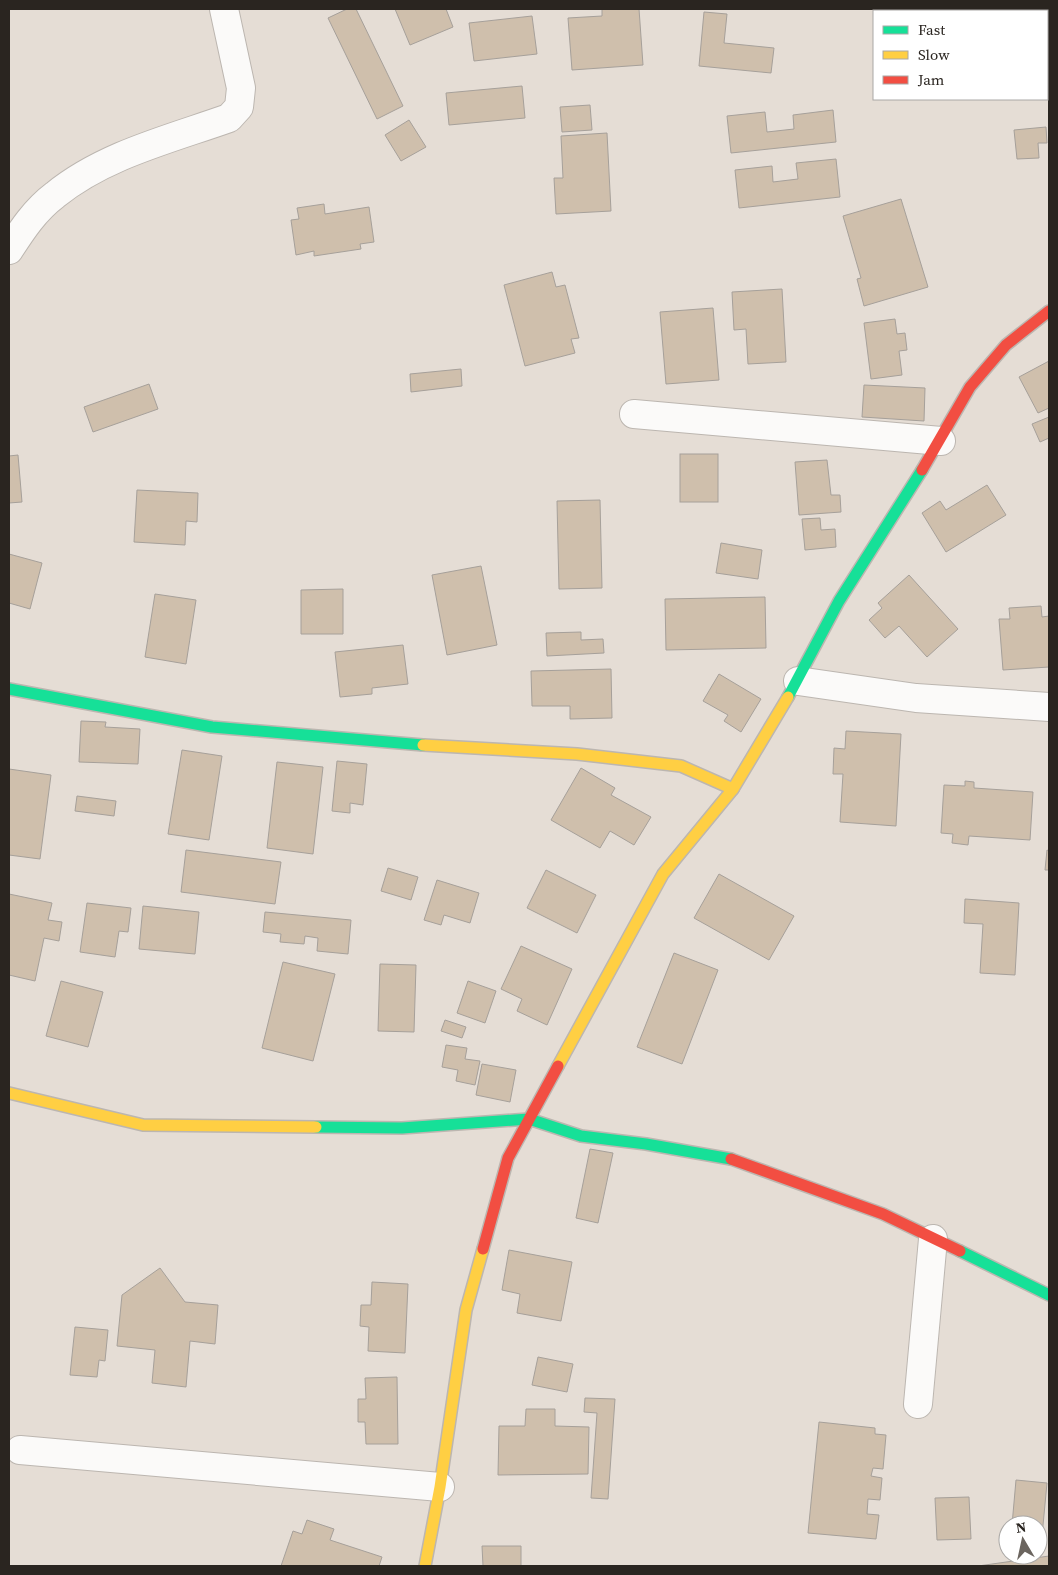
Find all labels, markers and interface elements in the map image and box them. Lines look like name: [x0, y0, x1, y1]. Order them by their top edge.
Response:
legend: [873, 10, 1048, 100]
text: Fast: [918, 19, 945, 40]
text: Slow: [918, 44, 950, 65]
text: Jam: [917, 69, 945, 90]
north arrow: [998, 1515, 1048, 1565]
text: N: [1014, 1516, 1028, 1538]

